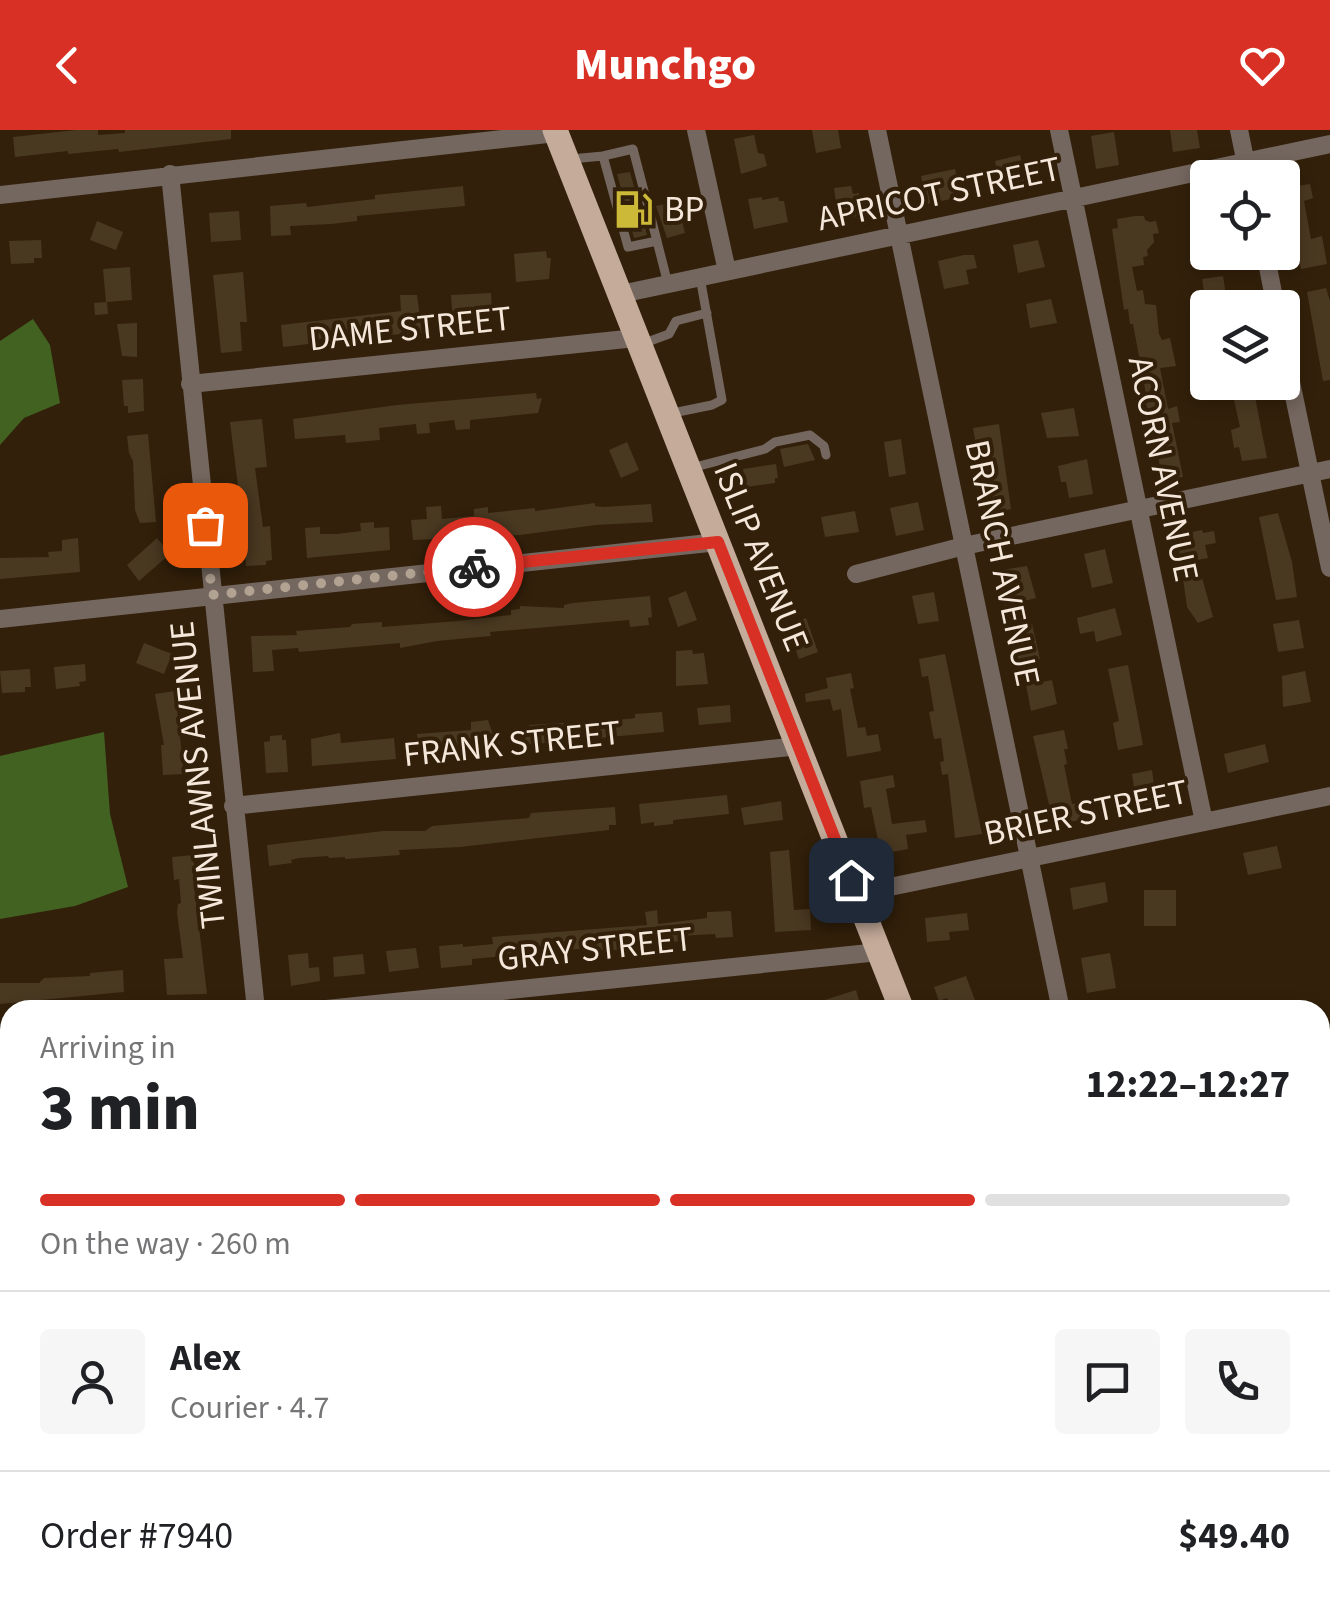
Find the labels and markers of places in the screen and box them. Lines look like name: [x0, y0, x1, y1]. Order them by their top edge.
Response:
place label: BP: [664, 185, 704, 235]
fuel station icon: BP: [613, 189, 655, 231]
pin: [163, 483, 248, 568]
pin: [809, 838, 894, 923]

